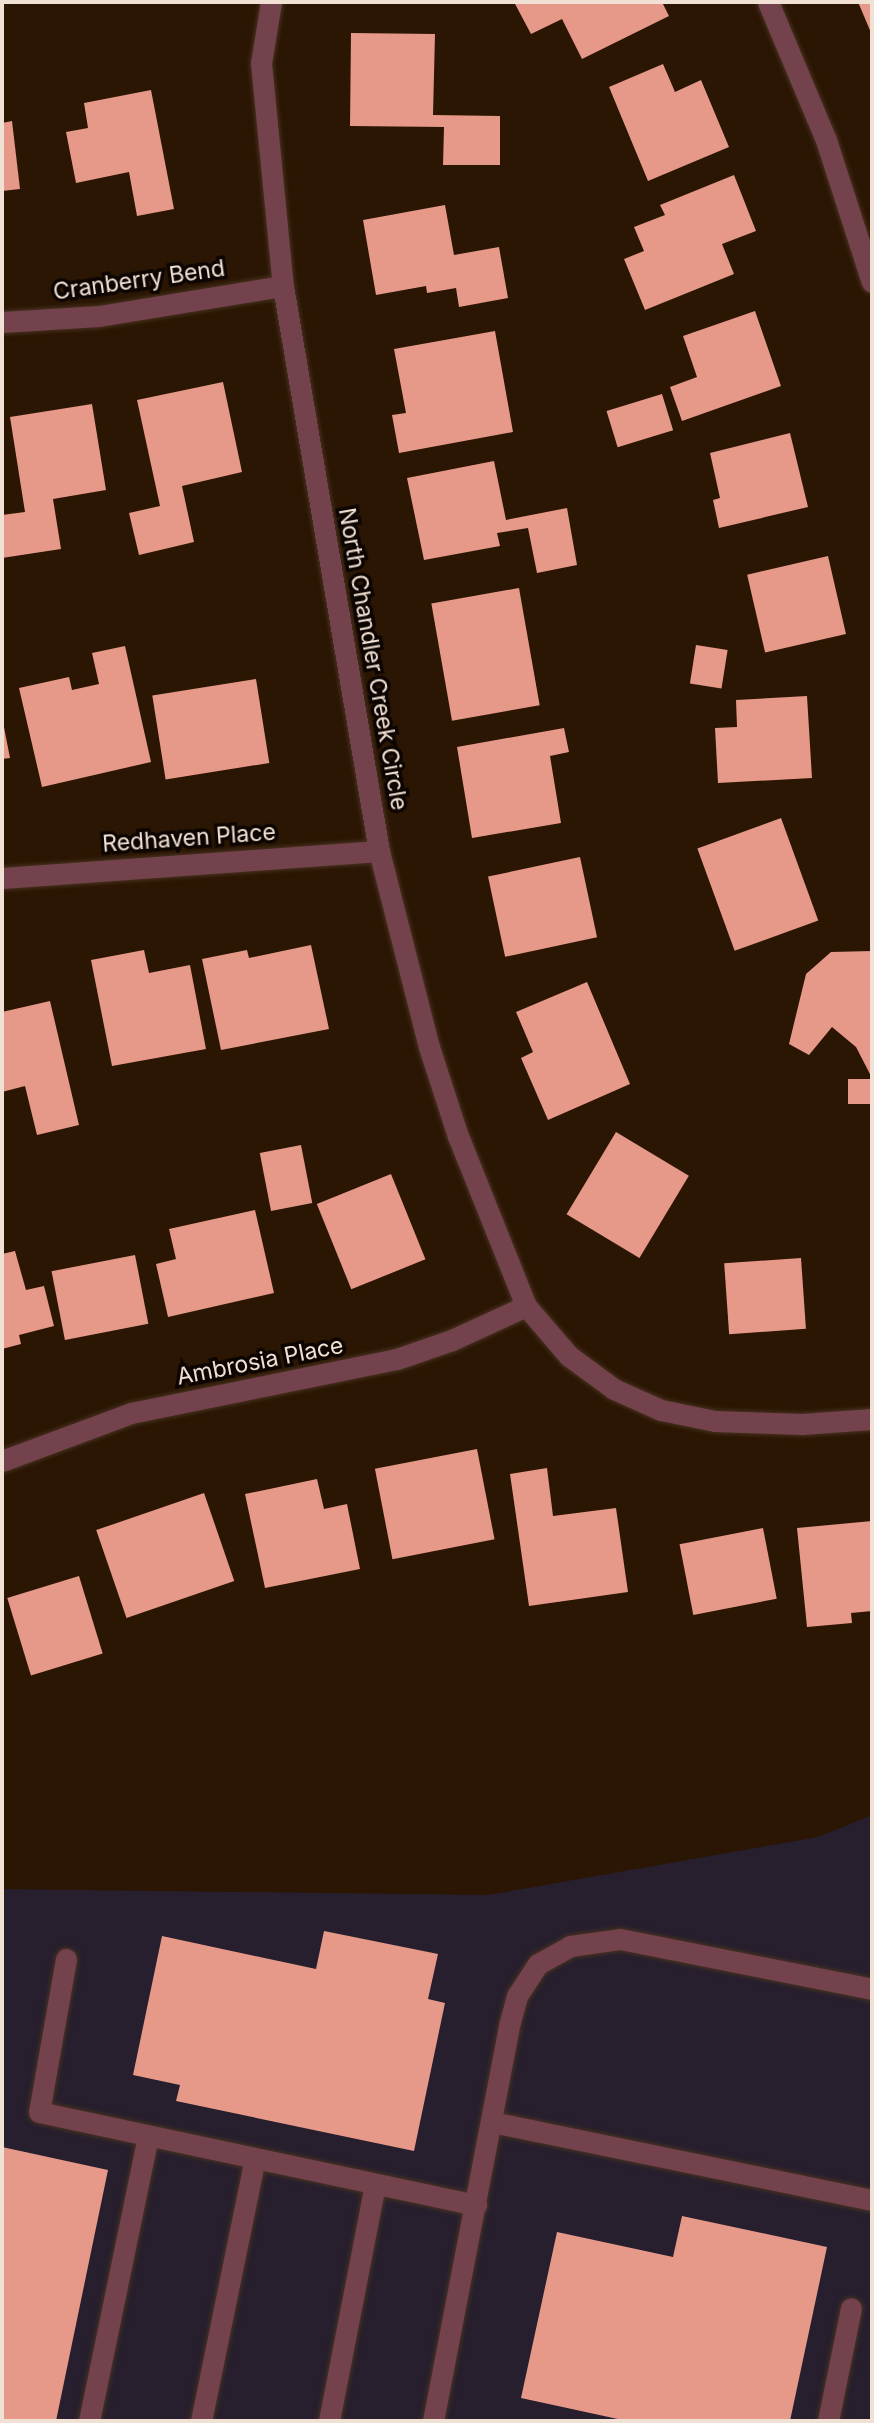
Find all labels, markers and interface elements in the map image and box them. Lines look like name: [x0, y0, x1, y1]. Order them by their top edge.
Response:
street label: Cranberry Bend: [51, 254, 227, 306]
street label: North Chandler Creek Circle: [333, 506, 413, 812]
street label: Redhaven Place: [101, 818, 277, 858]
street label: Ambrosia Place: [174, 1331, 346, 1391]

